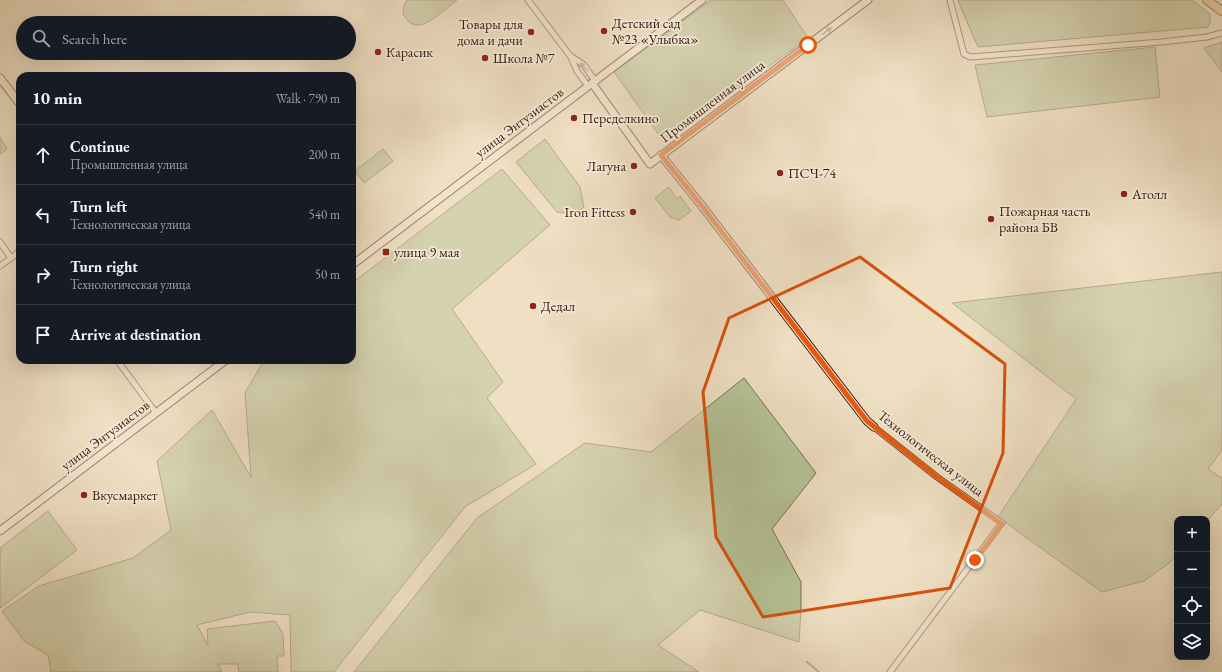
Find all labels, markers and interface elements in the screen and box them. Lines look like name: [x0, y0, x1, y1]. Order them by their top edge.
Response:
place label: Детский сад №23 «Улыбка»: [612, 14, 699, 48]
place label: Товары для дома и дачи: [457, 15, 524, 49]
search box: [16, 16, 356, 60]
marker: Детский сад №23 «Улыбка»: [599, 26, 609, 36]
icon: search: [30, 27, 52, 49]
marker: Товары для дома и дачи: [526, 27, 536, 37]
one-way arrow: [821, 27, 832, 35]
text: Search here: [62, 29, 127, 48]
route start: [799, 36, 817, 54]
place label: Карасик: [386, 43, 433, 61]
marker: Карасик: [373, 47, 383, 57]
place label: Школа №7: [493, 49, 555, 67]
marker: Школа №7: [480, 53, 490, 63]
street label: Промышленная улица: [656, 55, 768, 146]
one-way arrow: [579, 62, 589, 72]
street label: улица Энтузиастов: [471, 83, 567, 161]
text: 10 min: [32, 87, 82, 109]
text: Walk · 790 m: [276, 90, 340, 107]
place label: Переделкино: [582, 109, 659, 127]
marker: Переделкино: [569, 113, 579, 123]
text: Continue: [70, 137, 130, 156]
icon: ahead: [32, 144, 54, 166]
text: 200 m: [309, 146, 340, 163]
text: Промышленная улица: [70, 156, 188, 173]
place label: Лагуна: [586, 157, 626, 175]
marker: Лагуна: [629, 161, 639, 171]
place label: ПСЧ-74: [788, 164, 837, 182]
marker: ПСЧ-74: [775, 168, 785, 178]
place label: Атолл: [1131, 185, 1167, 203]
marker: Атолл: [1119, 189, 1129, 199]
text: Turn left: [70, 197, 127, 216]
place label: Пожарная часть района БВ: [999, 202, 1091, 236]
place label: Iron Fittess: [565, 203, 625, 221]
icon: left: [32, 204, 54, 226]
text: 540 m: [309, 206, 340, 223]
marker: Iron Fittess: [628, 207, 638, 217]
marker: Пожарная часть района БВ: [986, 214, 996, 224]
text: Технологическая улица: [70, 216, 191, 233]
place label: улица 9 мая: [394, 243, 460, 261]
marker: улица 9 мая: [381, 247, 391, 257]
text: Turn right: [70, 257, 138, 276]
icon: right: [32, 264, 54, 286]
text: 50 m: [315, 266, 340, 283]
text: Технологическая улица: [70, 276, 191, 293]
place label: Дедал: [541, 297, 575, 315]
marker: Дедал: [528, 301, 538, 311]
icon: arrive: [32, 324, 54, 346]
text: Arrive at destination: [70, 325, 201, 344]
street label: улица Энтузиастов: [57, 396, 153, 474]
street label: Технологическая улица: [874, 406, 988, 500]
place label: Вкусмаркет: [92, 486, 158, 504]
marker: Вкусмаркет: [79, 490, 89, 500]
map controls: [1174, 516, 1210, 660]
button: +: [1174, 516, 1210, 552]
route end: [966, 551, 984, 569]
button: −: [1174, 552, 1210, 588]
button: locate: [1174, 588, 1210, 624]
button: layers: [1174, 624, 1210, 660]

